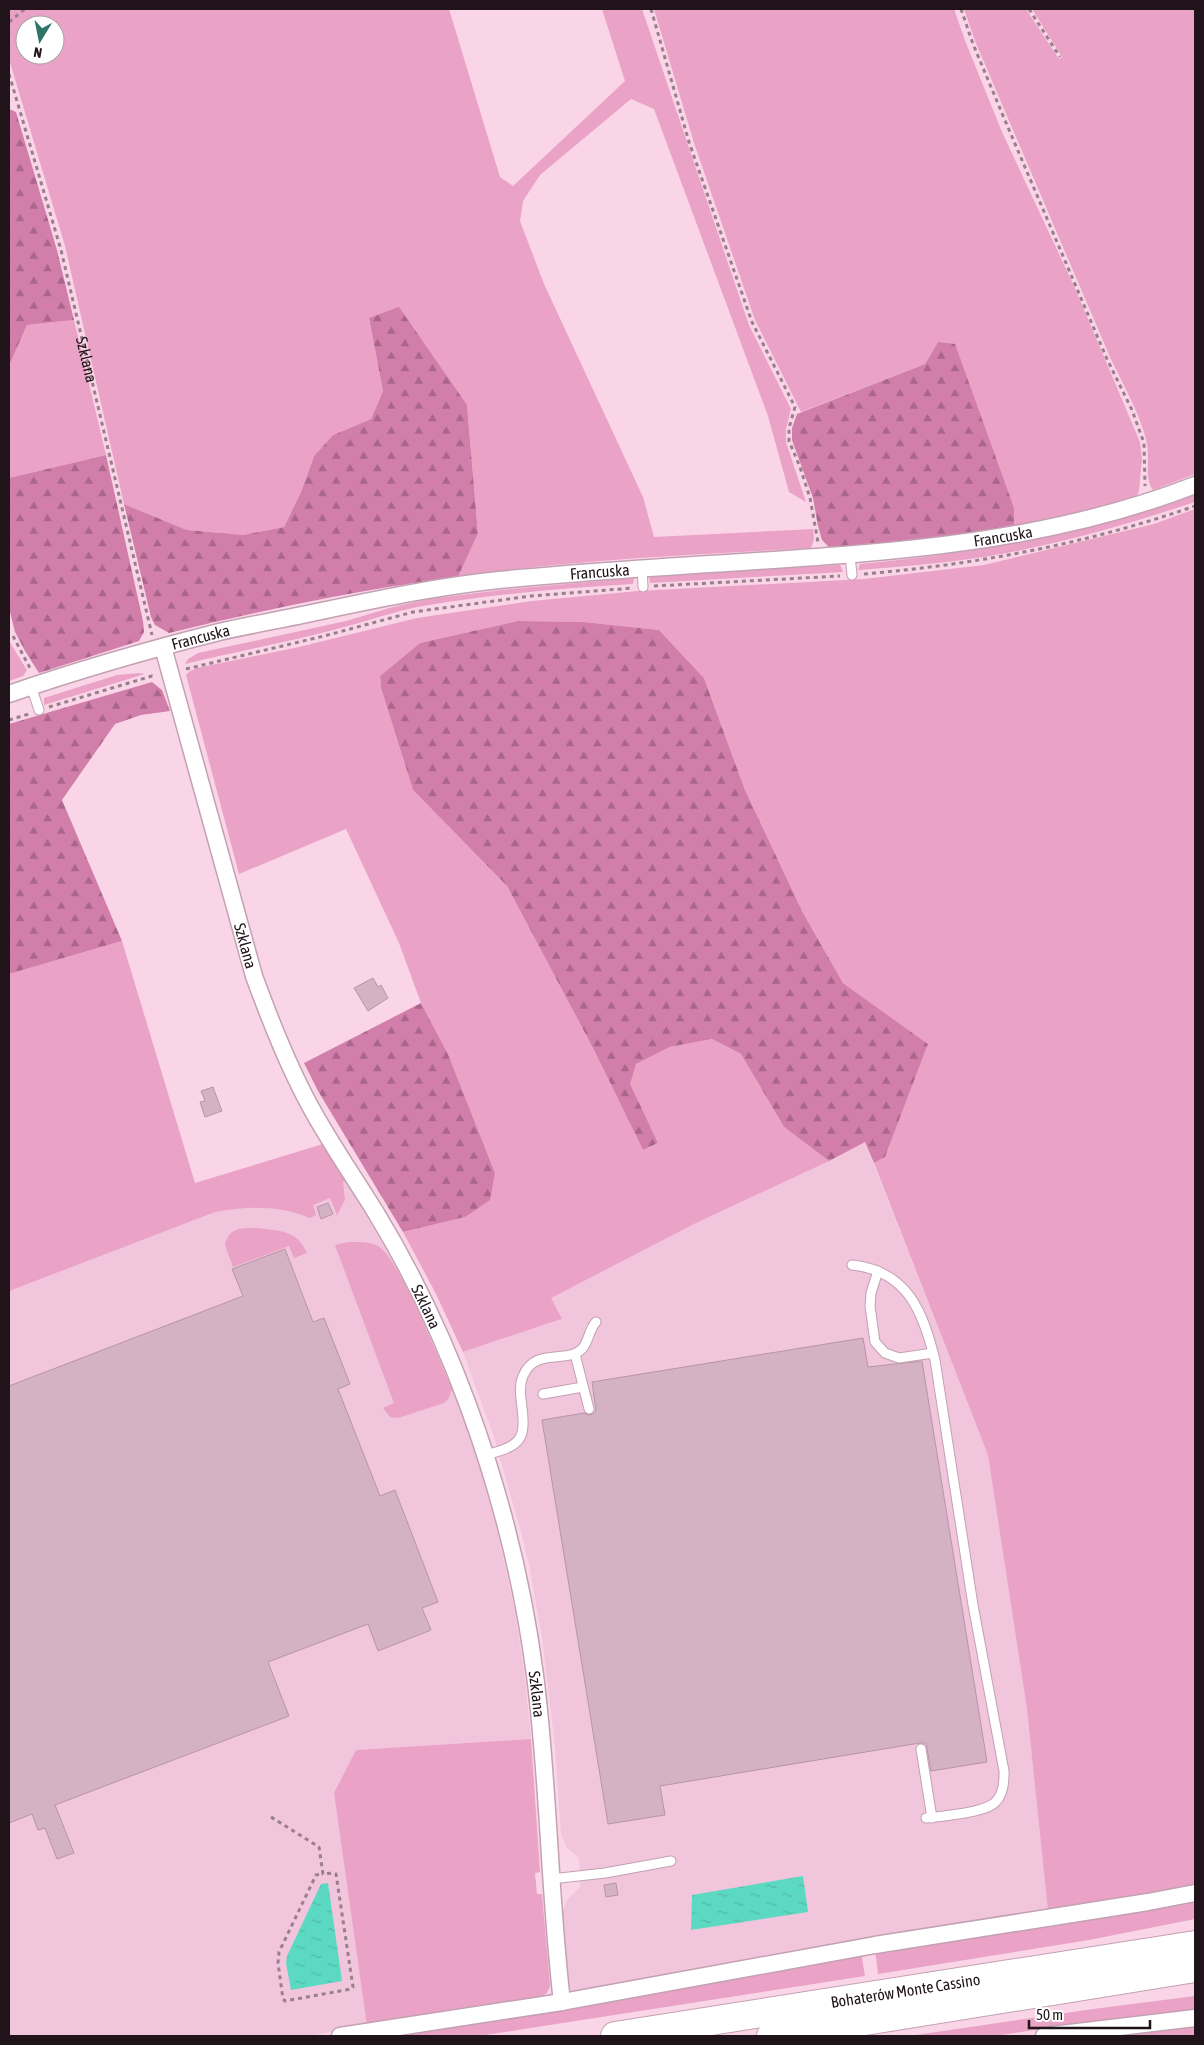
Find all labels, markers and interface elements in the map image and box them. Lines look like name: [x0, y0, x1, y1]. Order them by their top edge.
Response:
north arrow: [15, 15, 65, 65]
text: N: [32, 44, 43, 61]
street label: Szklana: [73, 335, 101, 384]
street label: Francuska: [972, 522, 1034, 550]
street label: Francuska: [569, 560, 630, 583]
street label: Francuska: [169, 621, 231, 653]
street label: Szklana: [231, 921, 261, 971]
street label: Szklana: [408, 1282, 444, 1331]
street label: Szklana: [526, 1670, 549, 1718]
street label: Bohaterów Monte Cassino: [830, 1970, 981, 2011]
scale bar: [1029, 1998, 1150, 2030]
text: 50 m: [1036, 2006, 1063, 2023]

